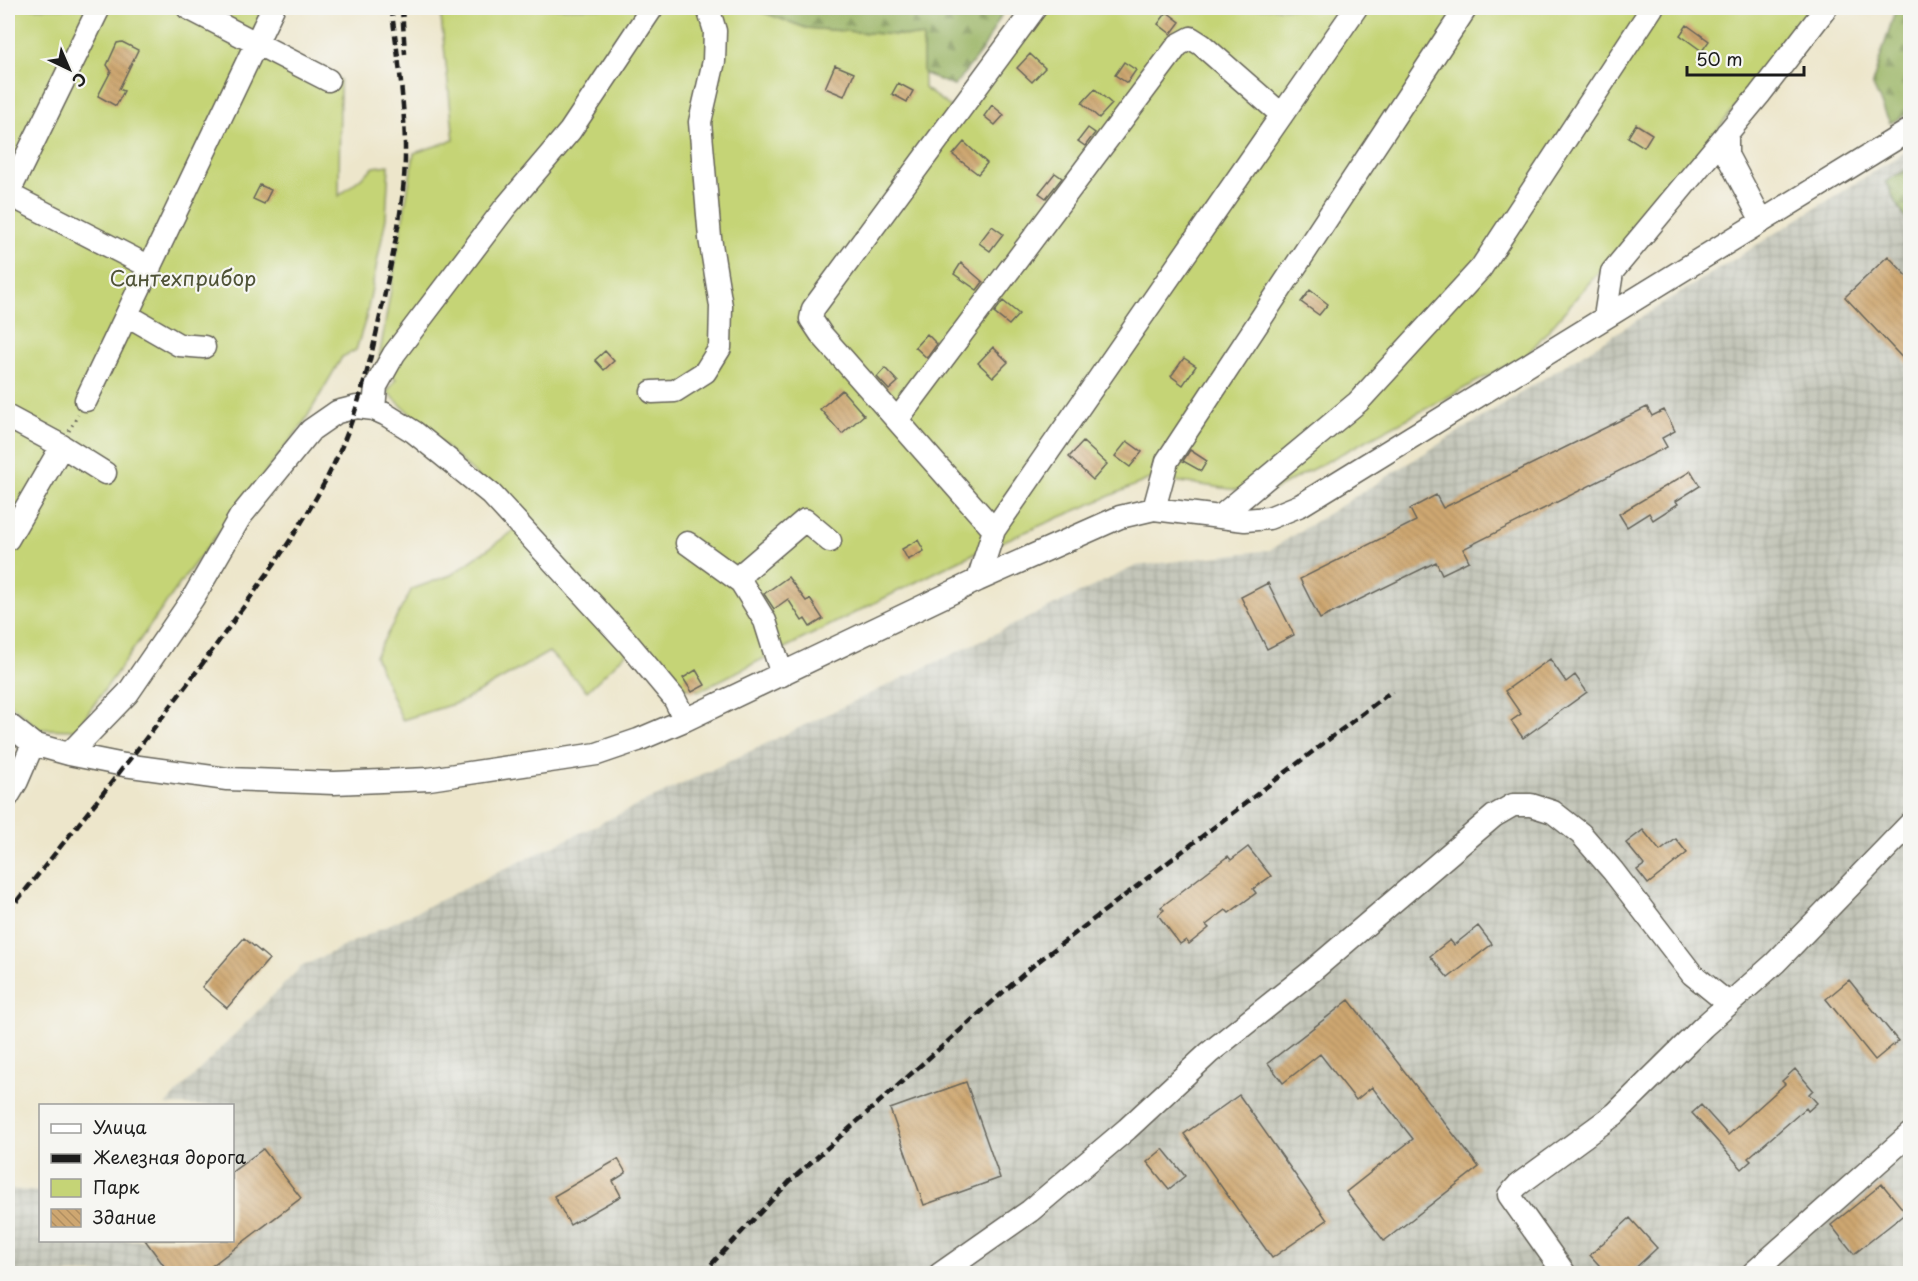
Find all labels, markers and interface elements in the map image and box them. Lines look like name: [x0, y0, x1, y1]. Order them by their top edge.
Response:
north arrow: [39, 39, 99, 99]
scale bar: [1687, 39, 1804, 77]
text: 50 m: [1696, 45, 1743, 72]
text: С: [67, 68, 93, 93]
park label: Сантехприбор: [110, 261, 256, 293]
legend: [39, 1104, 234, 1242]
text: Улица: [93, 1113, 147, 1140]
text: Железная дорога: [93, 1143, 247, 1170]
text: Парк: [93, 1173, 140, 1200]
text: Здание: [93, 1203, 156, 1230]

